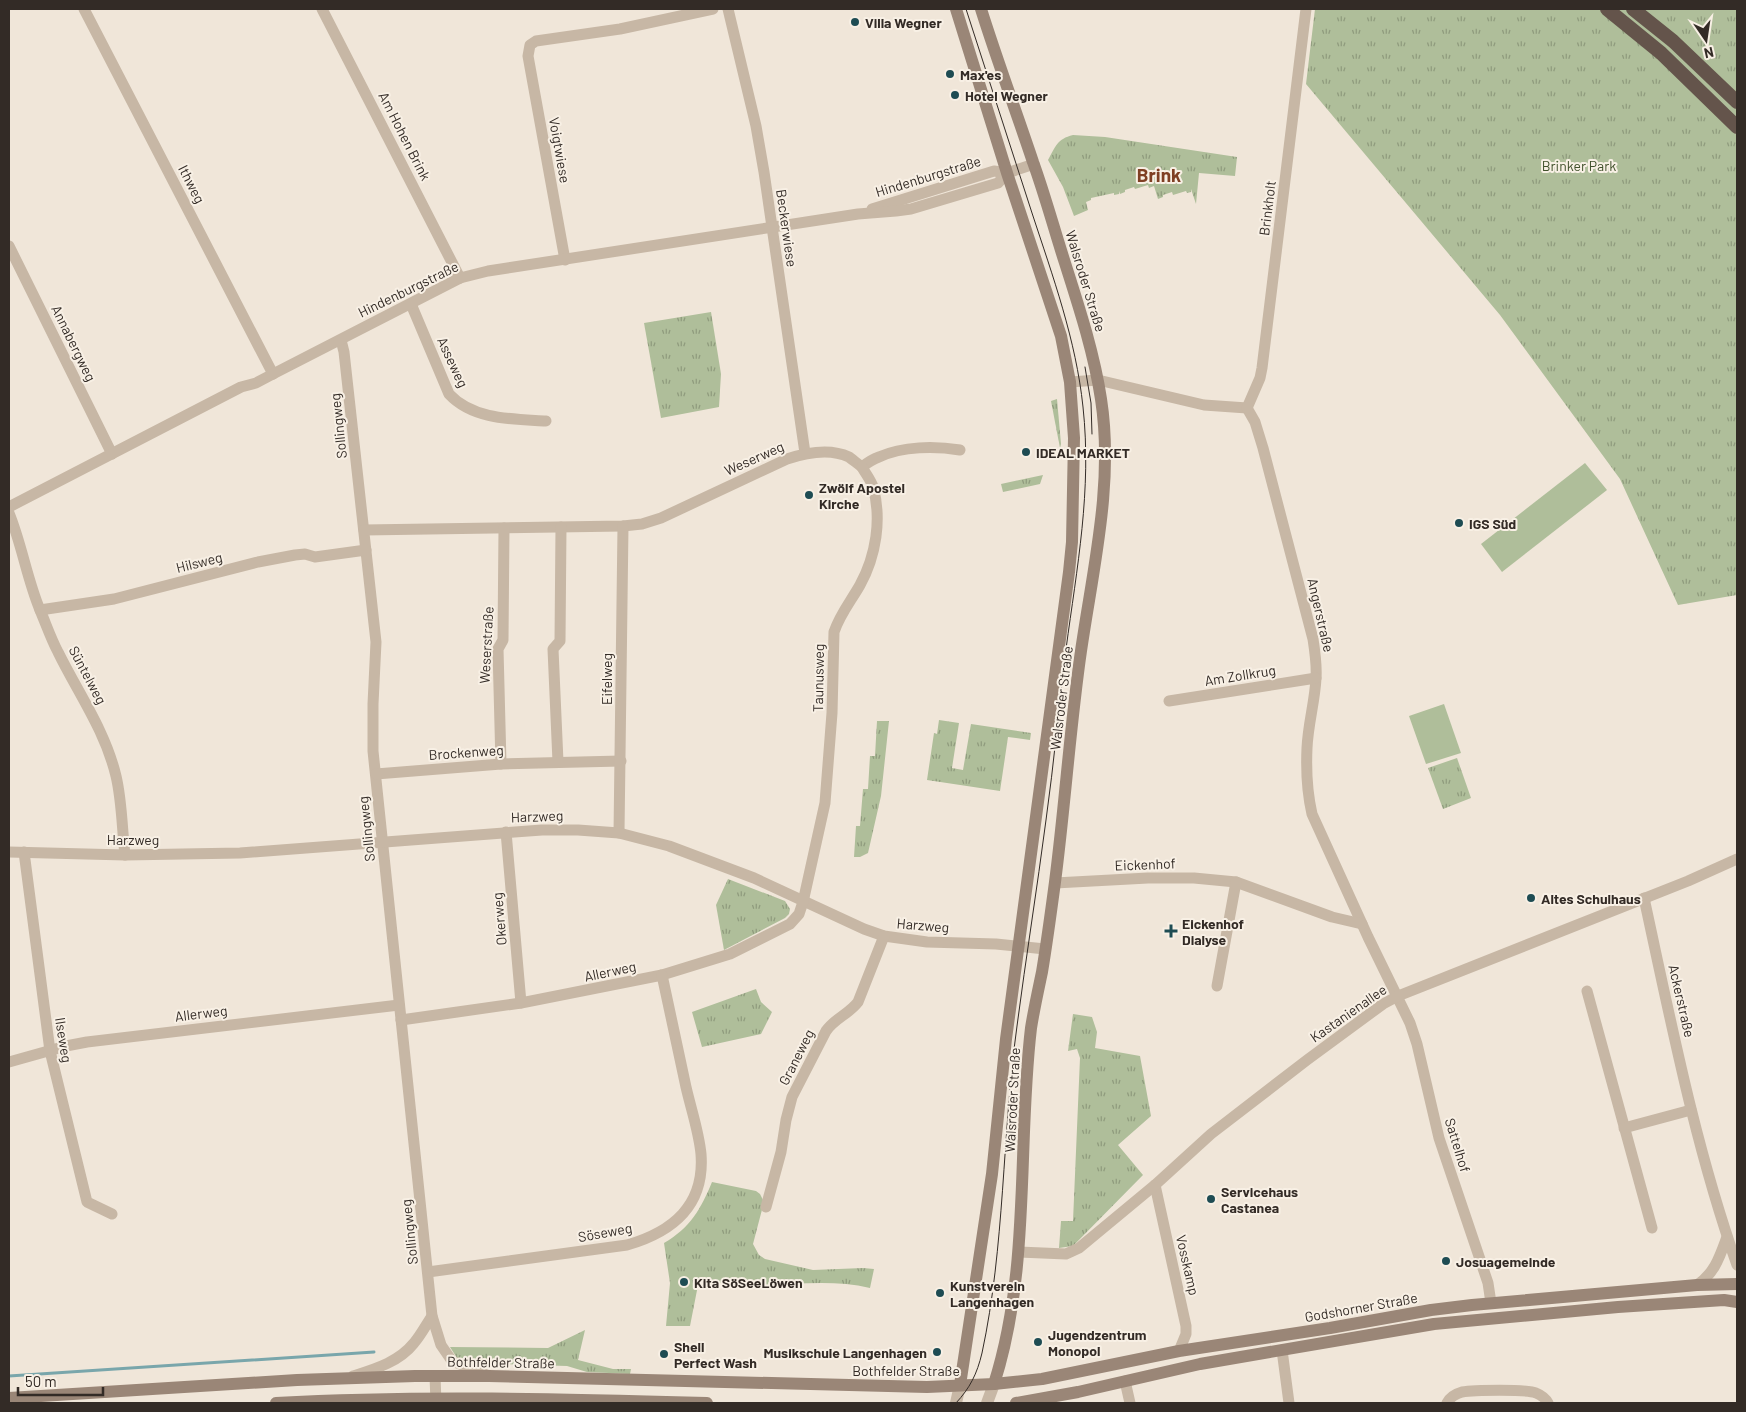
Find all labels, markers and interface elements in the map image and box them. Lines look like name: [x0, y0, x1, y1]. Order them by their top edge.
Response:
place label: Villa Wegner: [865, 14, 942, 31]
north arrow: [1681, 15, 1731, 65]
marker: Villa Wegner: [849, 16, 861, 28]
text: N: [1703, 44, 1715, 62]
place label: Max'es: [960, 66, 1001, 83]
marker: Max'es: [944, 68, 956, 80]
place label: Hotel Wegner: [965, 87, 1049, 104]
street label: Am Hohen Brink: [375, 89, 435, 183]
marker: Hotel Wegner: [949, 89, 961, 101]
street label: Voigtwiese: [546, 116, 574, 184]
street label: Hindenburgstraße: [873, 152, 983, 200]
park label: Brinker Park: [1542, 157, 1616, 174]
street label: Ithweg: [175, 162, 209, 206]
district label: Brink: [1137, 163, 1181, 186]
street label: Brinkholt: [1255, 179, 1279, 237]
street label: Beckerwiese: [773, 188, 801, 268]
street label: Walsroder Straße: [1063, 228, 1109, 334]
street label: Hindenburgstraße: [355, 257, 461, 321]
street label: Annabergweg: [48, 302, 100, 384]
street label: Asseweg: [434, 334, 472, 390]
street label: Sollingweg: [326, 392, 350, 460]
street label: Weserweg: [722, 437, 786, 479]
place label: IDEAL MARKET: [1036, 444, 1130, 461]
marker: IDEAL MARKET: [1020, 446, 1032, 458]
place label: Zwölf Apostel Kirche: [819, 479, 905, 512]
marker: Zwölf Apostel Kirche: [803, 489, 815, 501]
place label: IGS Süd: [1469, 515, 1516, 532]
marker: IGS Süd: [1453, 517, 1465, 529]
street label: Hilsweg: [174, 548, 224, 576]
street label: Angerstraße: [1304, 576, 1338, 654]
street label: Weserstraße: [475, 606, 497, 684]
street label: Süntelweg: [66, 643, 110, 707]
street label: Taunusweg: [809, 644, 827, 712]
street label: Walsroder Straße: [1046, 645, 1076, 751]
street label: Eifelweg: [598, 653, 615, 705]
street label: Am Zollkrug: [1203, 661, 1277, 689]
street label: Brockenweg: [428, 741, 504, 763]
street label: Sollingweg: [354, 795, 378, 863]
street label: Harzweg: [510, 807, 564, 825]
street label: Harzweg: [107, 831, 159, 848]
street label: Eickenhof: [1114, 854, 1176, 874]
place label: Altes Schulhaus: [1541, 890, 1641, 907]
street label: Okerweg: [488, 892, 510, 946]
marker: Altes Schulhaus: [1525, 892, 1537, 904]
street label: Harzweg: [896, 914, 950, 936]
place label: Eickenhof Dialyse: [1182, 915, 1244, 948]
marker: Eickenhof Dialyse: [1164, 924, 1178, 938]
street label: Allerweg: [582, 957, 638, 985]
street label: Ackerstraße: [1665, 963, 1699, 1039]
street label: Kastanienallee: [1307, 980, 1389, 1046]
street label: Allerweg: [174, 1001, 228, 1025]
street label: Ilseweg: [52, 1016, 76, 1064]
street label: Graneweg: [775, 1026, 817, 1088]
street label: Walsroder Straße: [1001, 1047, 1023, 1153]
street label: Sattelhof: [1442, 1116, 1474, 1174]
place label: Servicehaus Castanea: [1221, 1183, 1298, 1216]
marker: Servicehaus Castanea: [1205, 1193, 1217, 1205]
street label: Sollingweg: [397, 1198, 421, 1266]
street label: Söseweg: [577, 1219, 633, 1245]
street label: Vosskamp: [1173, 1233, 1203, 1297]
place label: Josuagemeinde: [1456, 1253, 1556, 1270]
marker: Josuagemeinde: [1440, 1255, 1452, 1267]
place label: Kita SöSeeLöwen: [694, 1274, 803, 1291]
marker: Kita SöSeeLöwen: [678, 1276, 690, 1288]
place label: Kunstverein Langenhagen: [950, 1277, 1034, 1310]
marker: Kunstverein Langenhagen: [934, 1287, 946, 1299]
street label: Godshorner Straße: [1303, 1289, 1419, 1325]
place label: Jugendzentrum Monopol: [1048, 1326, 1147, 1359]
marker: Jugendzentrum Monopol: [1032, 1336, 1044, 1348]
place label: Shell Perfect Wash: [674, 1338, 757, 1371]
place label: Musikschule Langenhagen: [763, 1344, 927, 1361]
marker: Musikschule Langenhagen: [931, 1346, 943, 1358]
marker: Shell Perfect Wash: [658, 1348, 670, 1360]
street label: Bothfelder Straße: [447, 1353, 555, 1371]
street label: Bothfelder Straße: [852, 1362, 960, 1379]
scale bar: [18, 1364, 102, 1396]
text: 50 m: [25, 1372, 57, 1390]

